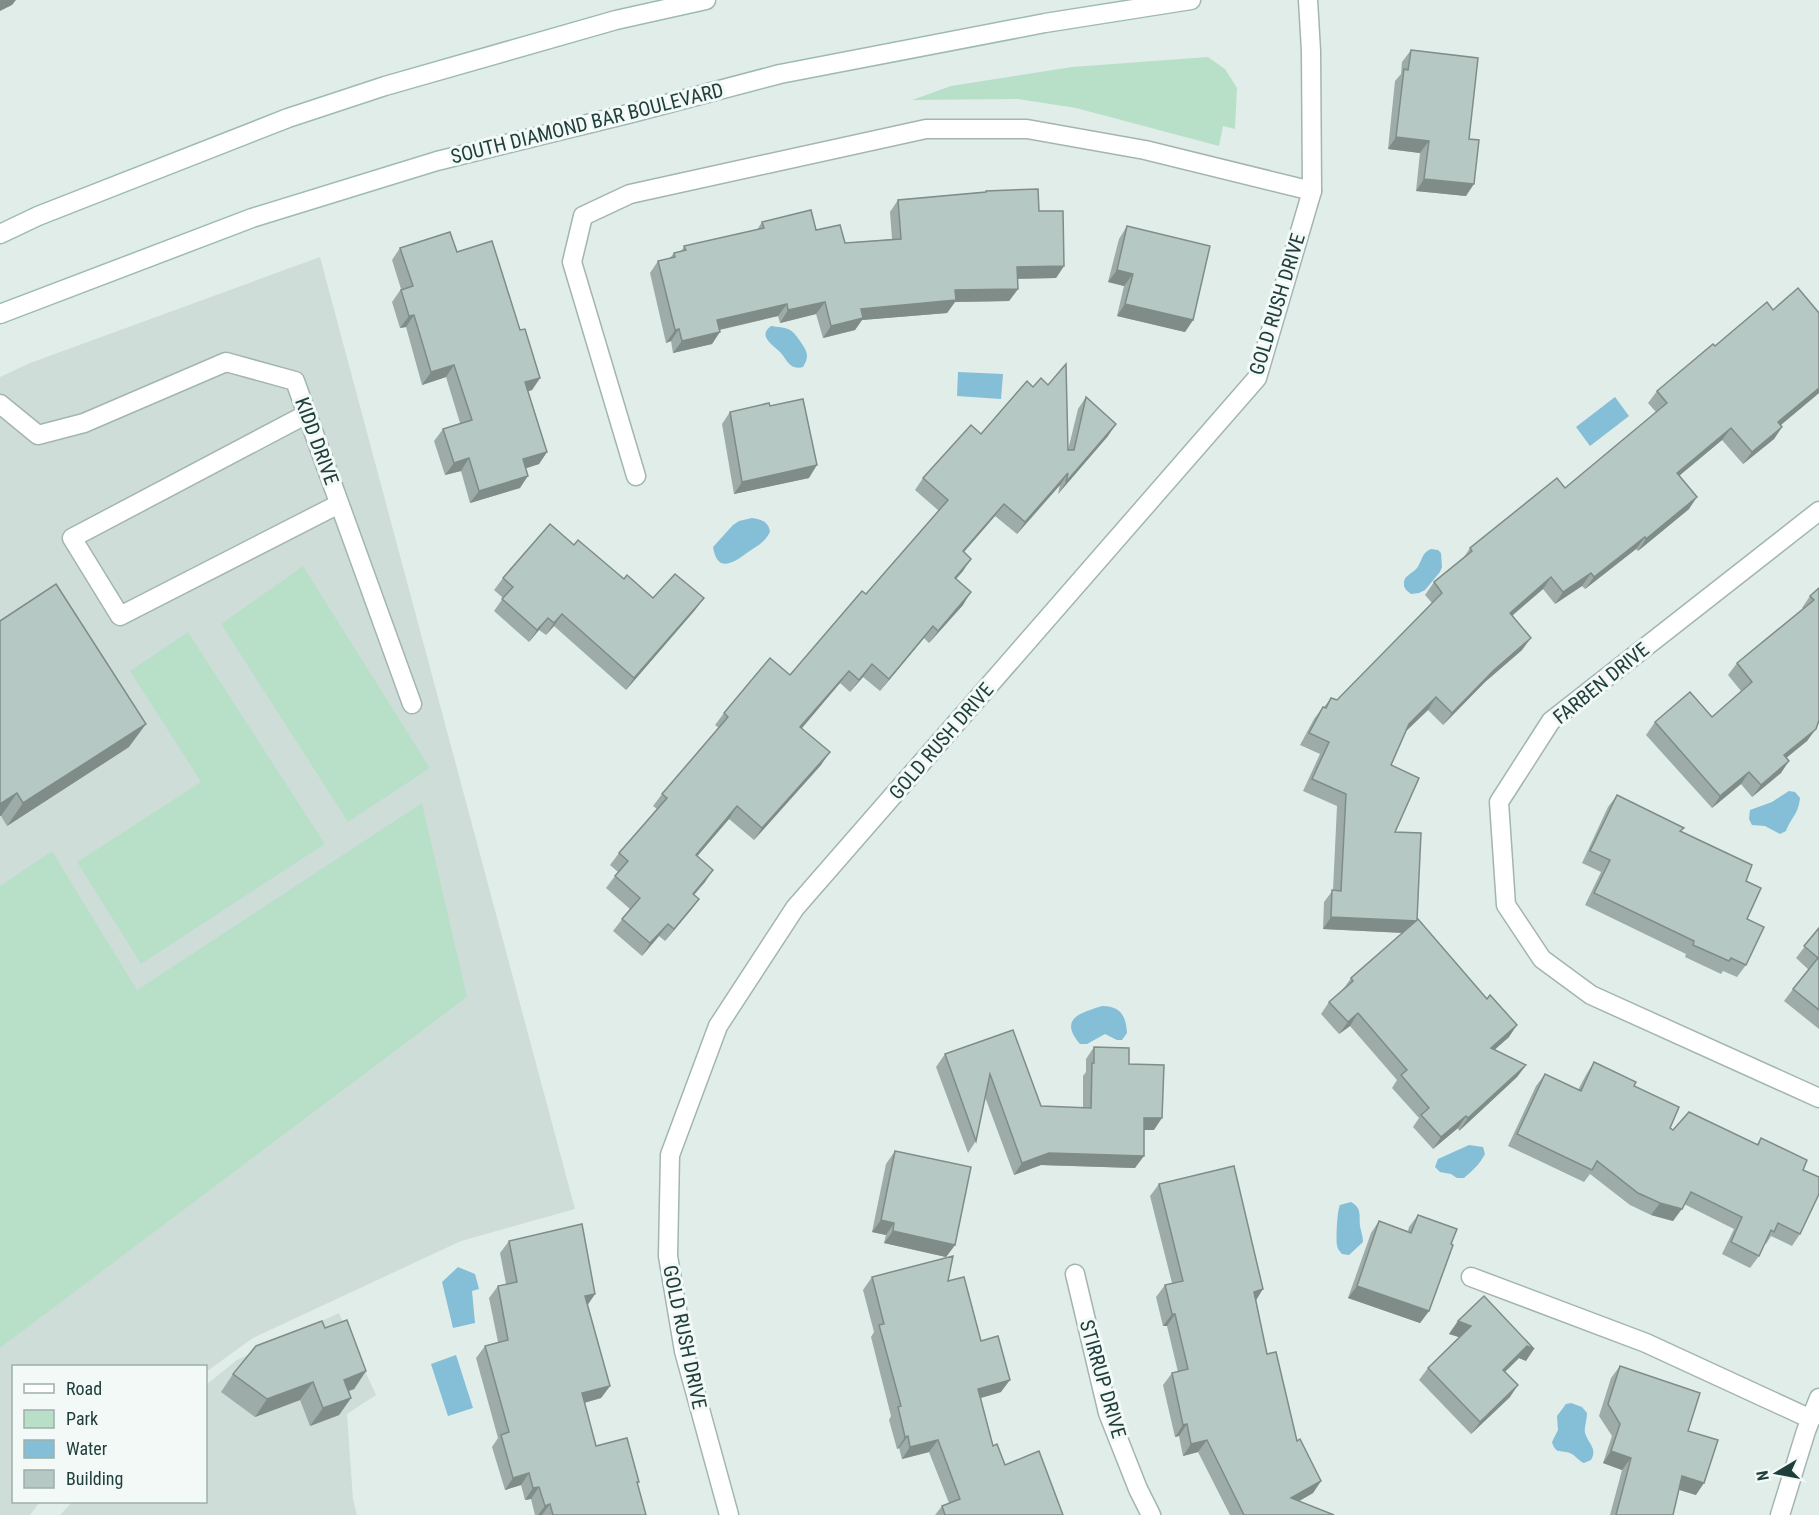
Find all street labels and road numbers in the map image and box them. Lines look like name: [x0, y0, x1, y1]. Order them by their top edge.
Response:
street label: SOUTH DIAMOND BAR BOULEVARD: [448, 77, 726, 169]
street label: GOLD RUSH DRIVE: [1244, 230, 1310, 378]
street label: KIDD DRIVE: [290, 394, 344, 488]
street label: FARBEN DRIVE: [1548, 637, 1654, 729]
street label: GOLD RUSH DRIVE: [884, 678, 998, 804]
street label: GOLD RUSH DRIVE: [658, 1263, 712, 1411]
street label: STIRRUP DRIVE: [1075, 1317, 1131, 1441]

